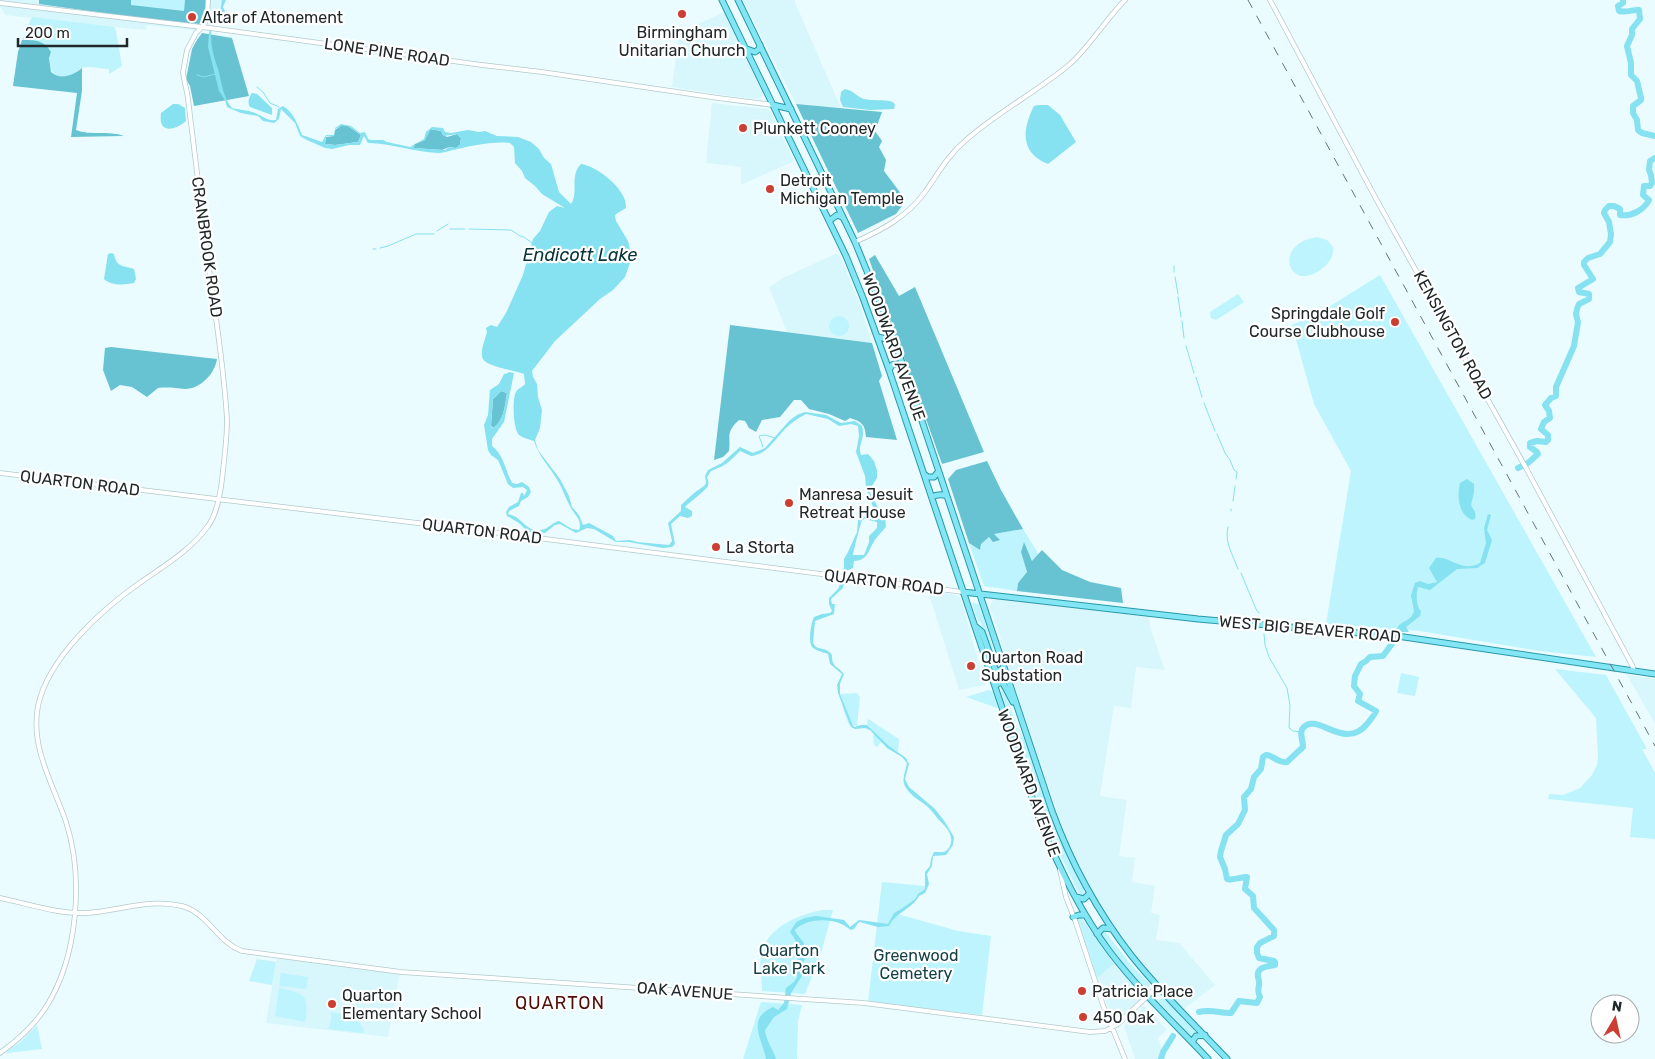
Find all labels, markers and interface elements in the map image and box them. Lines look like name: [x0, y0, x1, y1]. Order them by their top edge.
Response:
place label: Altar of Atonement: [202, 8, 343, 27]
marker: Birmingham Unitarian Church: [676, 8, 688, 20]
marker: Altar of Atonement: [186, 11, 198, 23]
scale bar: [18, 15, 126, 47]
place label: Birmingham Unitarian Church: [619, 23, 745, 60]
text: 200 m: [25, 24, 70, 42]
street label: LONE PINE ROAD: [323, 34, 451, 70]
place label: Plunkett Cooney: [753, 119, 876, 138]
marker: Plunkett Cooney: [737, 122, 749, 134]
place label: Detroit Michigan Temple: [780, 171, 904, 208]
street label: CRANBROOK ROAD: [188, 175, 226, 319]
marker: Detroit Michigan Temple: [764, 183, 776, 195]
water label: Endicott Lake: [523, 244, 637, 266]
street label: KENSINGTON ROAD: [1410, 267, 1496, 403]
street label: WOODWARD AVENUE: [858, 271, 930, 423]
place label: Springdale Golf Course Clubhouse: [1249, 304, 1386, 341]
marker: Springdale Golf Course Clubhouse: [1389, 316, 1401, 328]
street label: QUARTON ROAD: [19, 466, 141, 500]
place label: Manresa Jesuit Retreat House: [799, 485, 913, 522]
marker: Manresa Jesuit Retreat House: [783, 497, 795, 509]
street label: QUARTON ROAD: [421, 514, 543, 548]
place label: La Storta: [726, 538, 794, 557]
marker: La Storta: [710, 541, 722, 553]
street label: QUARTON ROAD: [823, 565, 945, 599]
street label: WEST BIG BEAVER ROAD: [1218, 612, 1402, 646]
place label: Quarton Road Substation: [981, 648, 1083, 685]
marker: Quarton Road Substation: [965, 660, 977, 672]
street label: WOODWARD AVENUE: [993, 707, 1065, 859]
park label: Quarton Lake Park: [753, 941, 826, 978]
park label: Greenwood Cemetery: [874, 946, 958, 983]
street label: OAK AVENUE: [636, 978, 734, 1004]
place label: Patricia Place: [1092, 982, 1193, 1001]
marker: Patricia Place: [1076, 985, 1088, 997]
place label: Quarton Elementary School: [342, 986, 482, 1023]
district label: QUARTON: [515, 992, 605, 1014]
north arrow: [1590, 994, 1640, 1044]
text: N: [1611, 997, 1623, 1016]
marker: Quarton Elementary School: [326, 998, 338, 1010]
place label: 450 Oak: [1093, 1008, 1155, 1027]
marker: 450 Oak: [1077, 1011, 1089, 1023]

